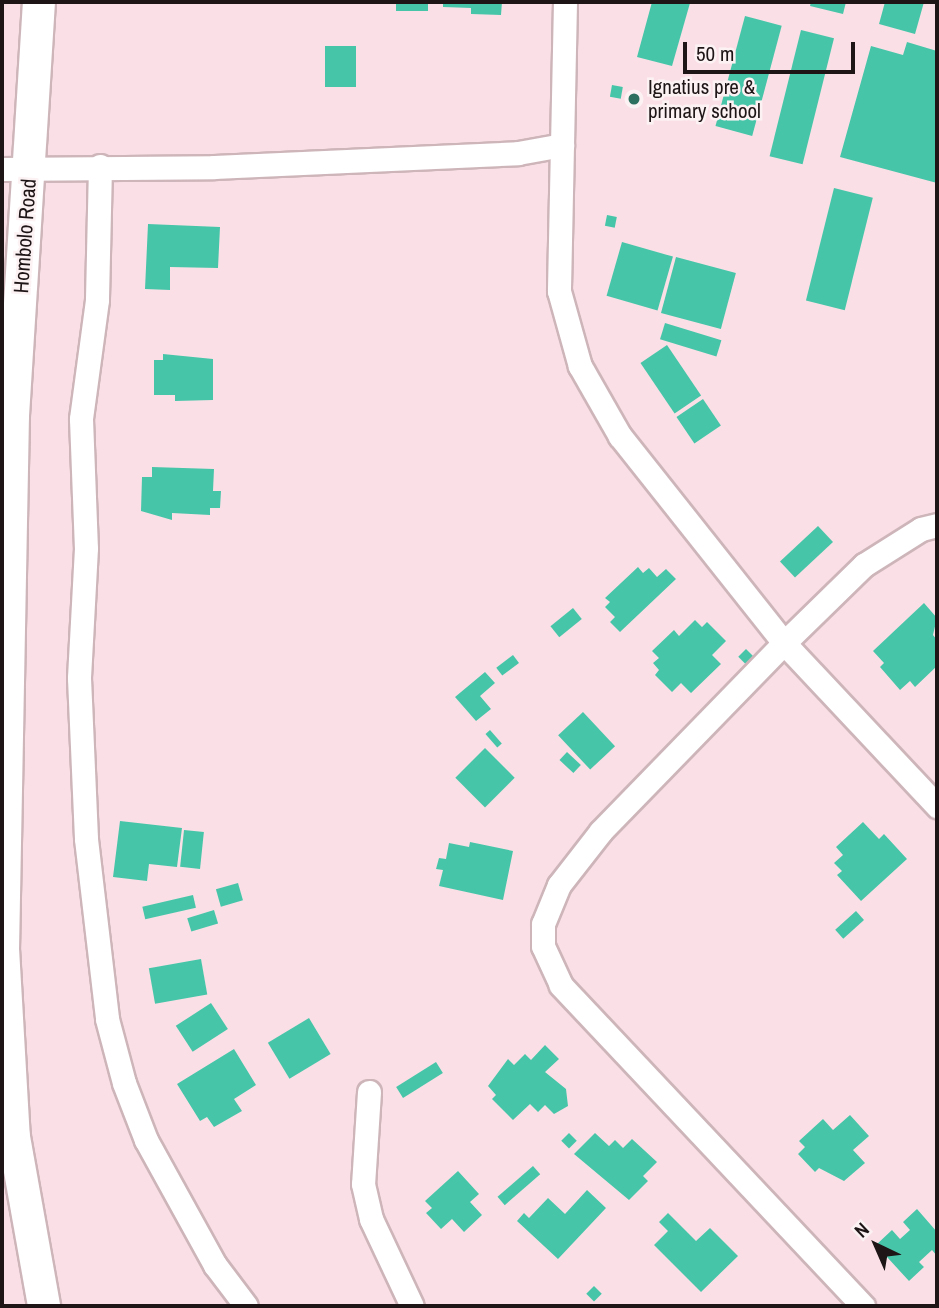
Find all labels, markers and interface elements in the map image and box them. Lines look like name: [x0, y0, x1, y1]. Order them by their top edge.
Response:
scale bar: [687, 28, 858, 72]
text: 50 m: [696, 39, 734, 68]
place label: Ignatius pre & primary school: [648, 74, 761, 124]
marker: Ignatius pre & primary school: [626, 91, 642, 107]
street label: Hombolo Road: [8, 178, 42, 294]
north arrow: [841, 1210, 911, 1280]
text: N: [848, 1217, 874, 1243]

